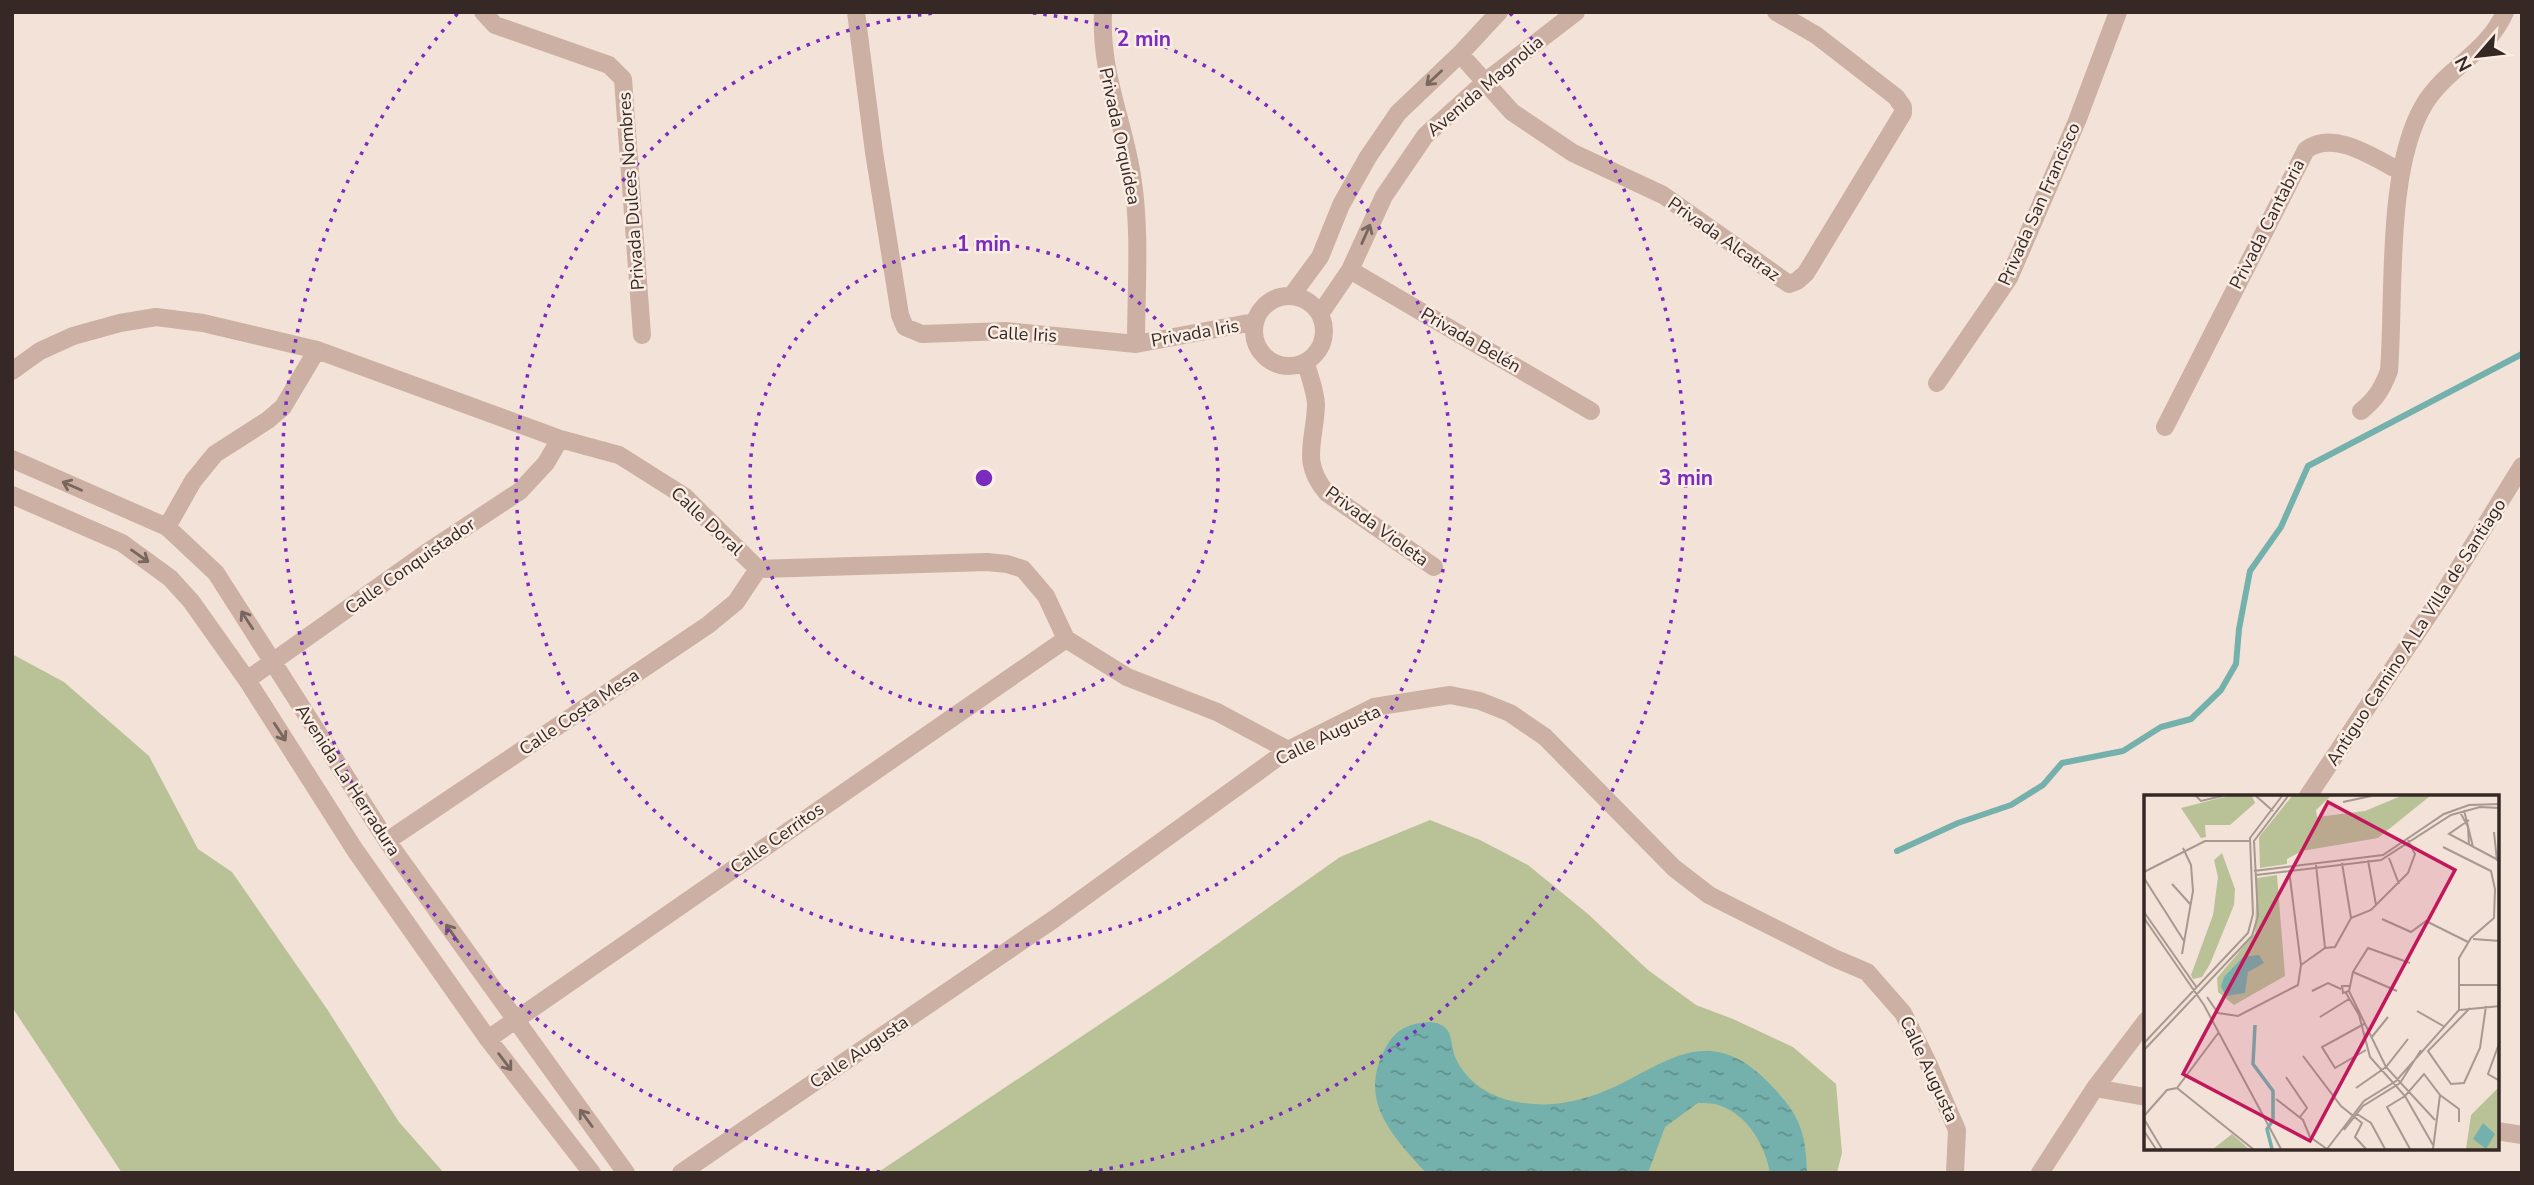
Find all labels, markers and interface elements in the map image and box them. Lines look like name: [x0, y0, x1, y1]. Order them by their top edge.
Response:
north arrow: [2443, 21, 2513, 91]
text: 2 min: [1117, 25, 1171, 53]
street label: Avenida Magnolia: [1422, 30, 1548, 142]
text: N: [2449, 51, 2479, 76]
street label: Privada Orquídea: [1094, 65, 1146, 207]
one-way arrow: [1426, 70, 1443, 87]
street label: Privada Dulces Nombres: [612, 91, 650, 291]
street label: Privada San Francisco: [1992, 119, 2086, 289]
street label: Privada Cantabria: [2224, 155, 2310, 293]
street label: Privada Alcatraz: [1663, 191, 1785, 287]
one-way arrow: [1360, 223, 1373, 245]
text: 1 min: [957, 230, 1011, 258]
street label: Privada Belén: [1417, 302, 1525, 378]
street label: Privada Iris: [1149, 313, 1241, 353]
street label: Calle Iris: [986, 320, 1058, 348]
text: 3 min: [1659, 464, 1713, 492]
centre of rings: [972, 466, 996, 490]
one-way arrow: [62, 479, 83, 492]
street label: Privada Violeta: [1320, 480, 1434, 572]
street label: Calle Doral: [666, 481, 749, 561]
street label: Antiguo Camino A La Villa de Santiago: [2320, 494, 2512, 770]
street label: Calle Conquistador: [340, 512, 480, 620]
one-way arrow: [130, 548, 149, 563]
one-way arrow: [240, 611, 254, 631]
street label: Calle Costa Mesa: [514, 663, 644, 761]
street label: Avenida La Herradura: [290, 699, 406, 861]
street label: Calle Augusta: [1271, 699, 1385, 771]
one-way arrow: [274, 722, 288, 742]
inset map: [2144, 795, 2499, 1150]
street label: Calle Cerritos: [725, 797, 829, 879]
one-way arrow: [445, 924, 459, 943]
street label: Calle Augusta: [805, 1010, 913, 1094]
street label: Calle Augusta: [1894, 1012, 1964, 1126]
one-way arrow: [498, 1052, 513, 1071]
one-way arrow: [579, 1109, 593, 1128]

